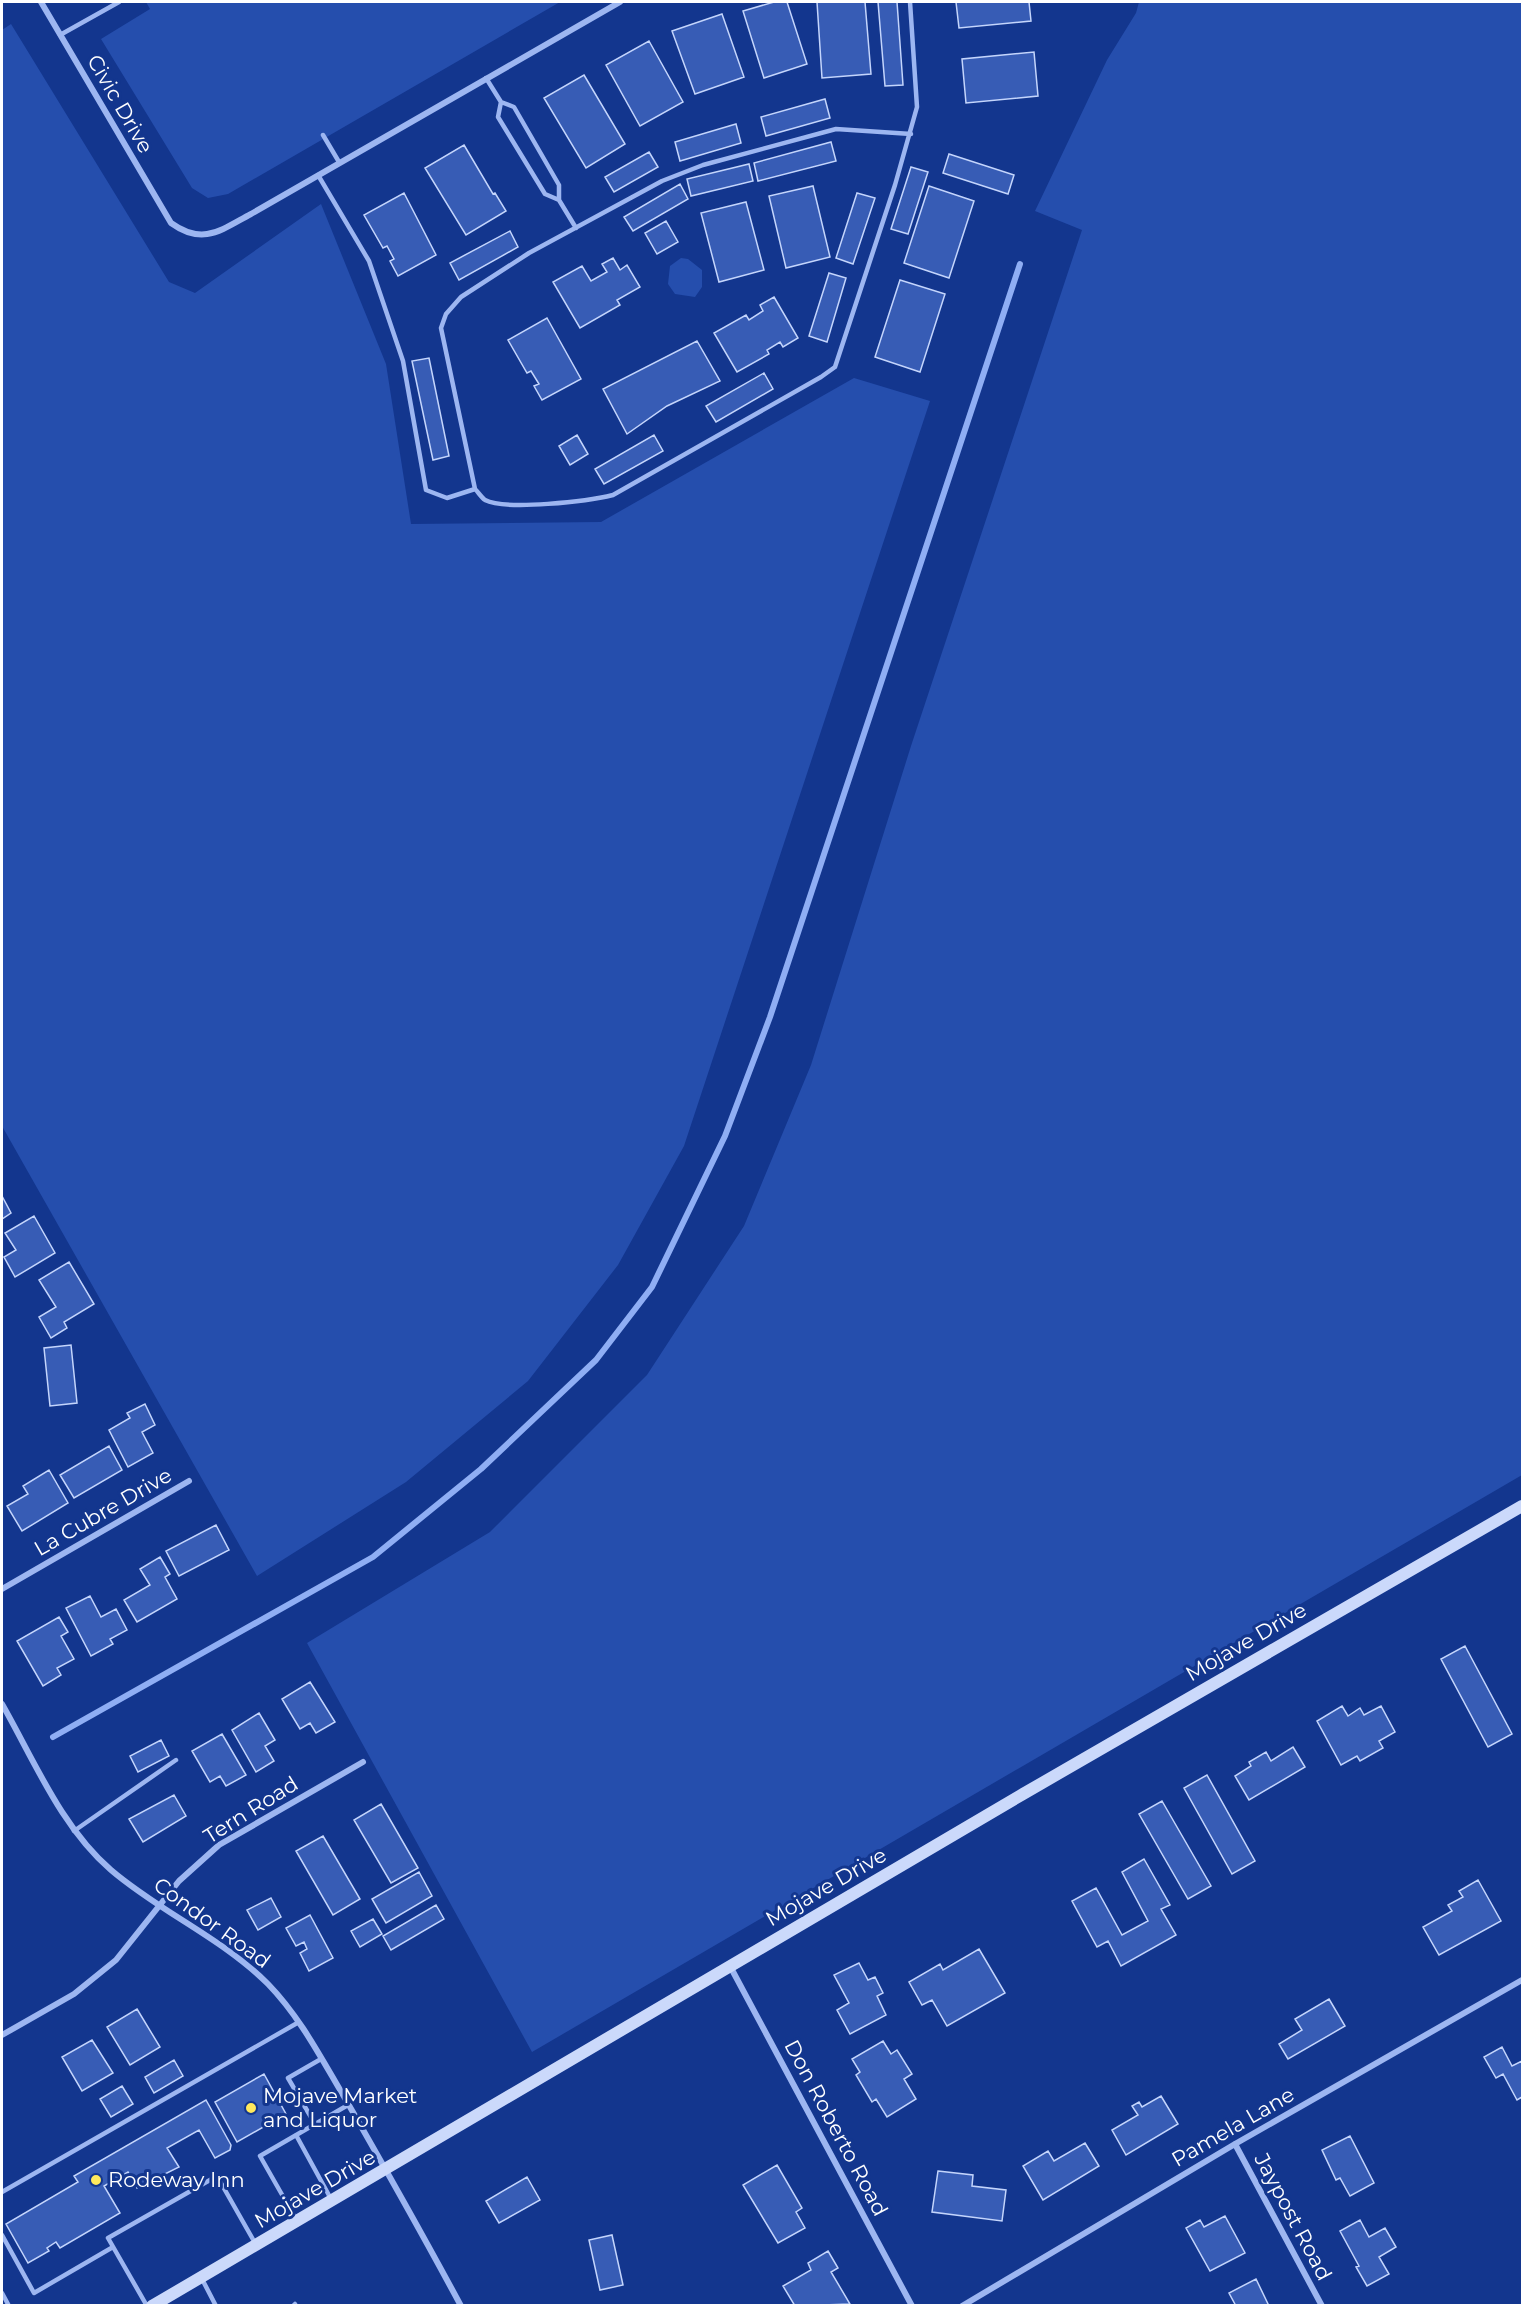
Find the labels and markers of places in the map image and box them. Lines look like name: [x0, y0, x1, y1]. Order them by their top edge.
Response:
place label: Mojave Market and Liquor: [263, 2083, 417, 2132]
marker: Mojave Market and Liquor: [244, 2101, 258, 2115]
place label: Rodeway Inn: [108, 2167, 245, 2192]
marker: Rodeway Inn: [89, 2173, 103, 2187]

